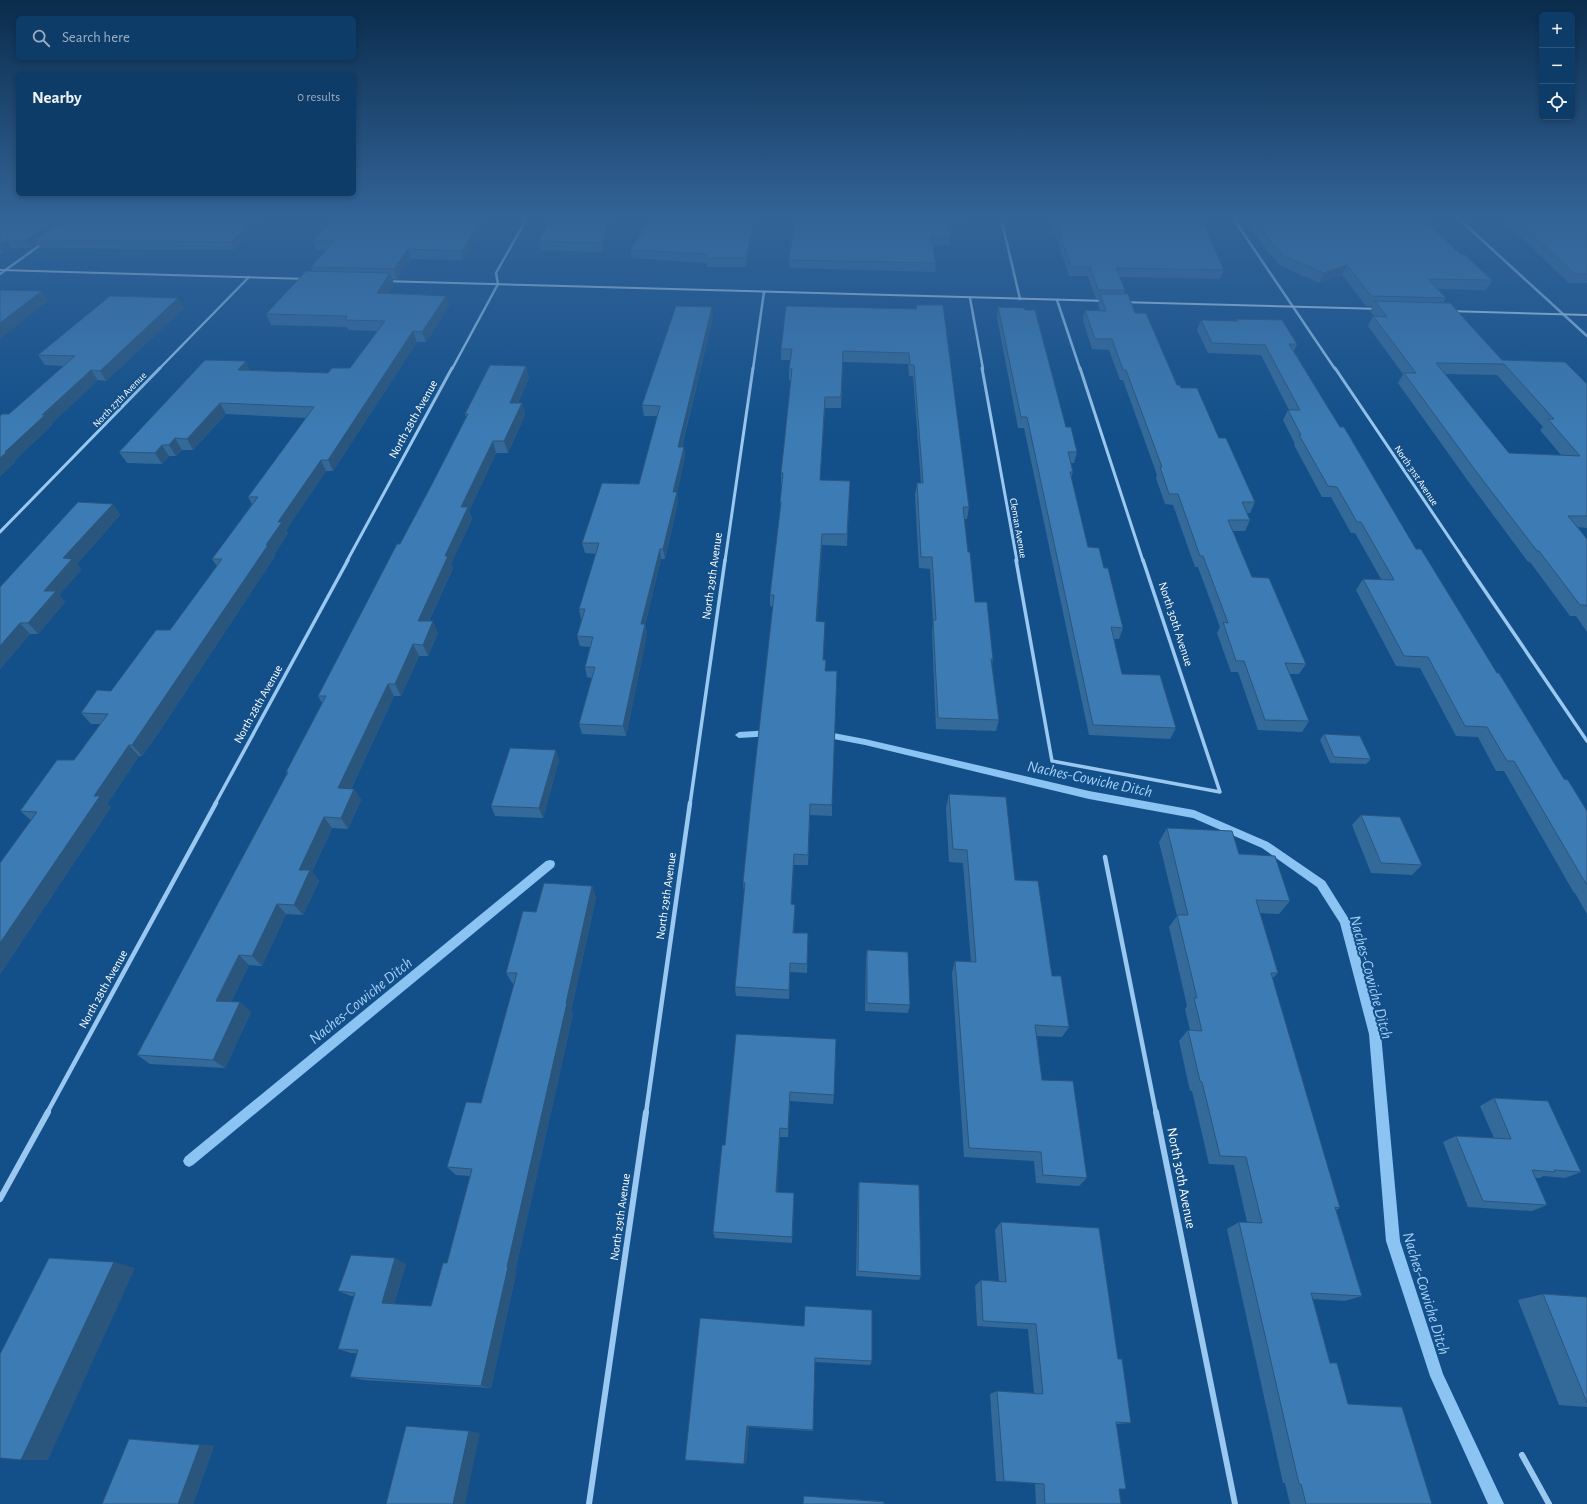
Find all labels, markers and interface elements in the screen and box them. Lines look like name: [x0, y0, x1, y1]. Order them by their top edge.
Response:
map controls: [1539, 12, 1575, 120]
button: +: [1539, 12, 1575, 48]
search box: [16, 16, 356, 60]
icon: search: [30, 27, 52, 49]
text: Search here: [62, 30, 130, 45]
button: −: [1539, 48, 1575, 84]
button: locate: [1539, 84, 1575, 120]
text: Nearby: [32, 89, 82, 106]
text: 0 results: [297, 91, 340, 104]
street label: North 27th Avenue: [91, 370, 149, 429]
street label: North 28th Avenue: [386, 378, 440, 460]
street label: North 31st Avenue: [1392, 444, 1440, 508]
street label: Cleman Avenue: [1008, 497, 1028, 559]
street label: North 29th Avenue: [700, 532, 724, 620]
street label: North 30th Avenue: [1157, 580, 1195, 668]
street label: North 28th Avenue: [231, 663, 285, 745]
water label: Naches-Cowiche Ditch: [1026, 758, 1154, 800]
street label: North 29th Avenue: [654, 852, 678, 940]
water label: Naches-Cowiche Ditch: [1347, 914, 1395, 1041]
street label: North 28th Avenue: [76, 948, 130, 1030]
water label: Naches-Cowiche Ditch: [306, 955, 415, 1047]
street label: North 30th Avenue: [1164, 1126, 1198, 1230]
street label: North 29th Avenue: [608, 1173, 632, 1261]
water label: Naches-Cowiche Ditch: [1400, 1230, 1452, 1356]

